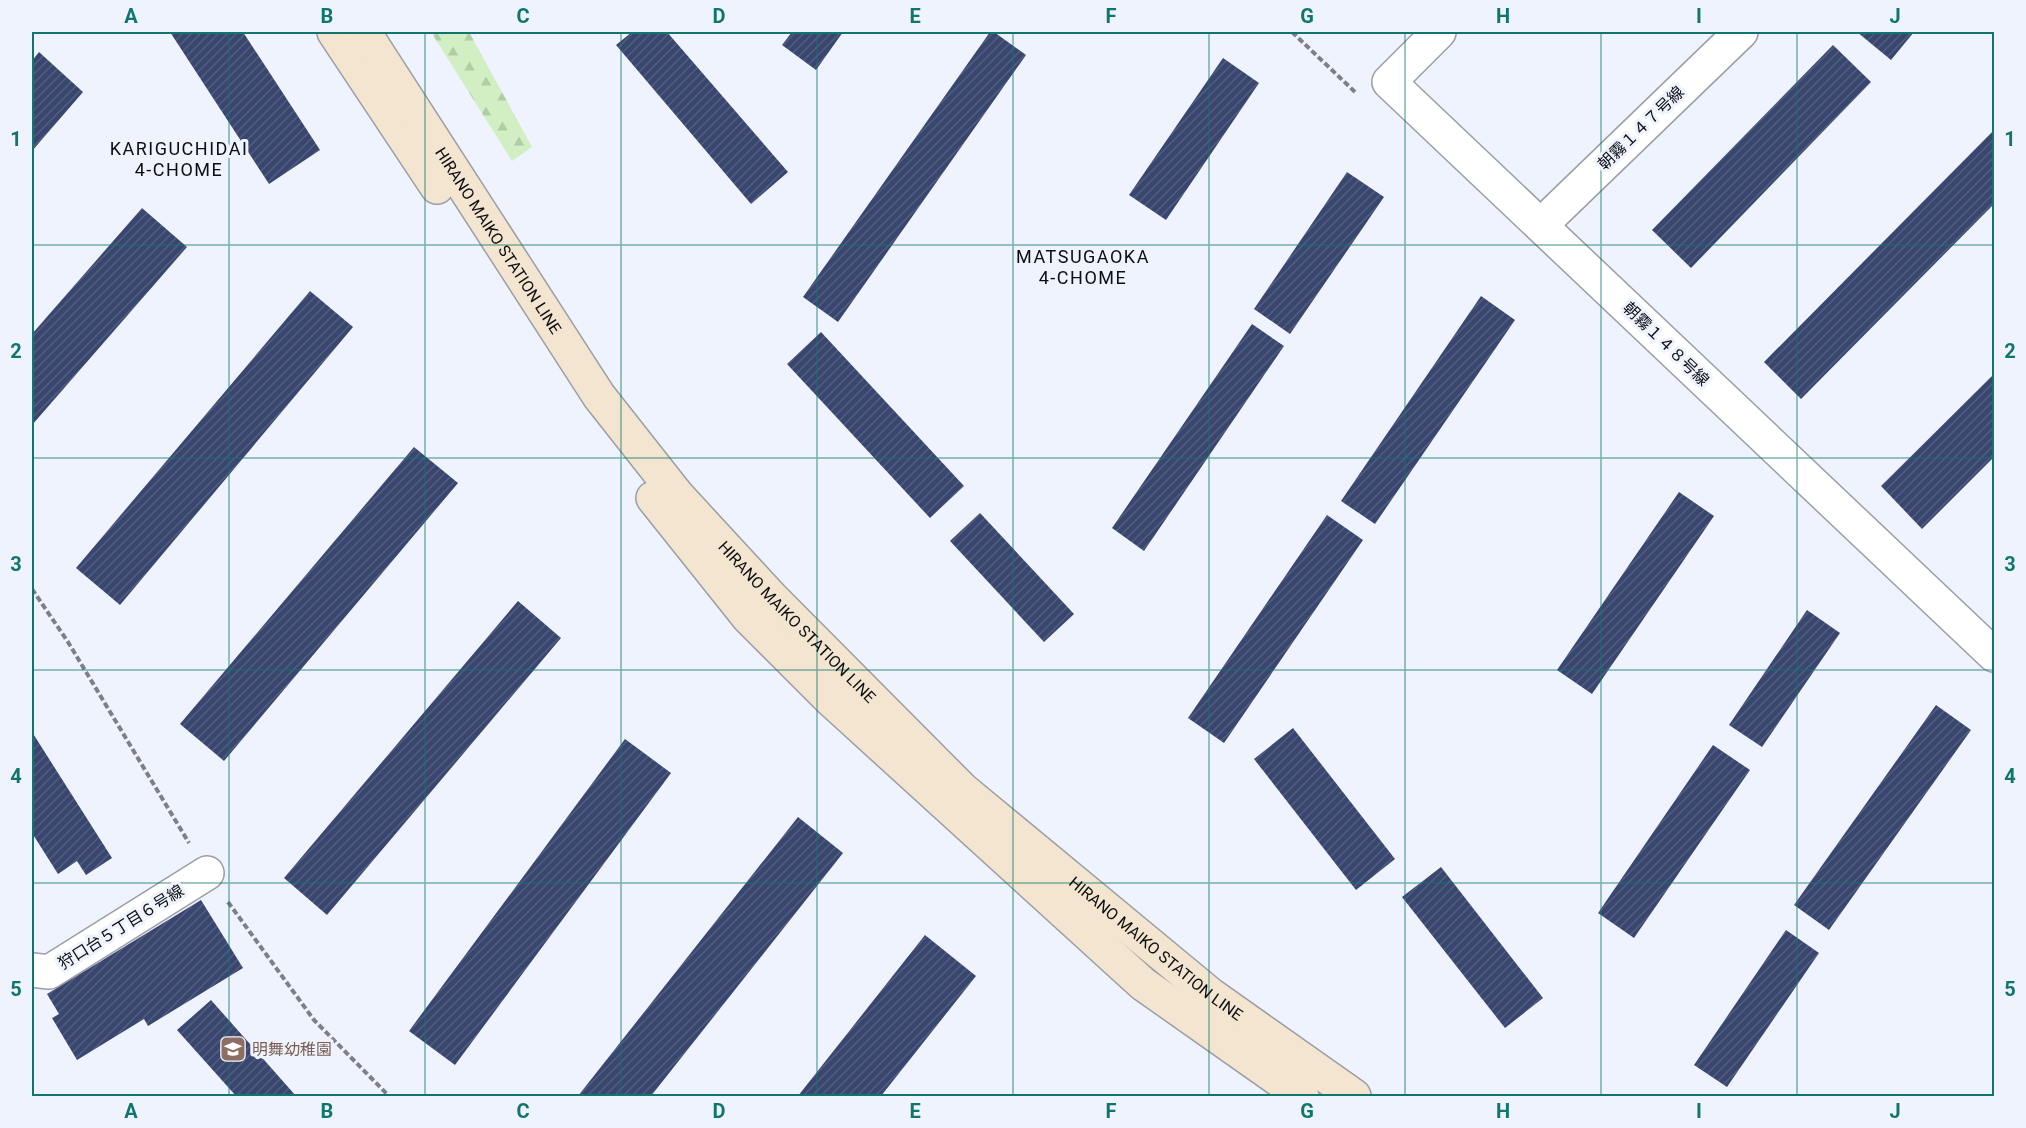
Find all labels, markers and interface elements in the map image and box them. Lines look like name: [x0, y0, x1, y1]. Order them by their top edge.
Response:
text: A: [124, 4, 138, 28]
text: B: [321, 4, 333, 28]
text: C: [516, 4, 530, 28]
text: D: [713, 4, 726, 28]
text: E: [909, 4, 921, 28]
text: F: [1106, 4, 1117, 28]
text: G: [1300, 4, 1314, 28]
text: H: [1496, 4, 1510, 28]
text: I: [1696, 4, 1702, 28]
text: J: [1889, 4, 1901, 28]
street label: 朝霧１４７号線: [1594, 82, 1688, 174]
text: 1: [10, 127, 22, 151]
text: 1: [2004, 127, 2016, 151]
district label: KARIGUCHIDAI 4-CHOME: [110, 138, 248, 180]
street label: HIRANO MAIKO STATION LINE: [431, 144, 566, 337]
district label: MATSUGAOKA 4-CHOME: [1016, 246, 1150, 288]
street label: 朝霧１４８号線: [1619, 298, 1713, 390]
text: 2: [10, 339, 22, 363]
text: 2: [2004, 339, 2016, 363]
street label: HIRANO MAIKO STATION LINE: [715, 537, 880, 706]
text: 3: [10, 552, 22, 576]
text: 3: [2004, 552, 2016, 576]
text: 4: [10, 764, 22, 788]
text: 4: [2004, 764, 2016, 788]
street label: HIRANO MAIKO STATION LINE: [1066, 872, 1247, 1024]
street label: 狩口台５丁目６号線: [55, 881, 187, 973]
text: 5: [10, 977, 22, 1001]
text: 5: [2004, 977, 2016, 1001]
school or university icon: 明舞幼稚園: [218, 1034, 248, 1064]
place label: 明舞幼稚園: [252, 1040, 332, 1059]
text: A: [124, 1099, 138, 1123]
text: B: [321, 1099, 333, 1123]
text: C: [516, 1099, 530, 1123]
text: D: [713, 1099, 726, 1123]
text: E: [909, 1099, 921, 1123]
text: F: [1106, 1099, 1117, 1123]
text: G: [1300, 1099, 1314, 1123]
text: H: [1496, 1099, 1510, 1123]
text: I: [1696, 1099, 1702, 1123]
text: J: [1889, 1099, 1901, 1123]

